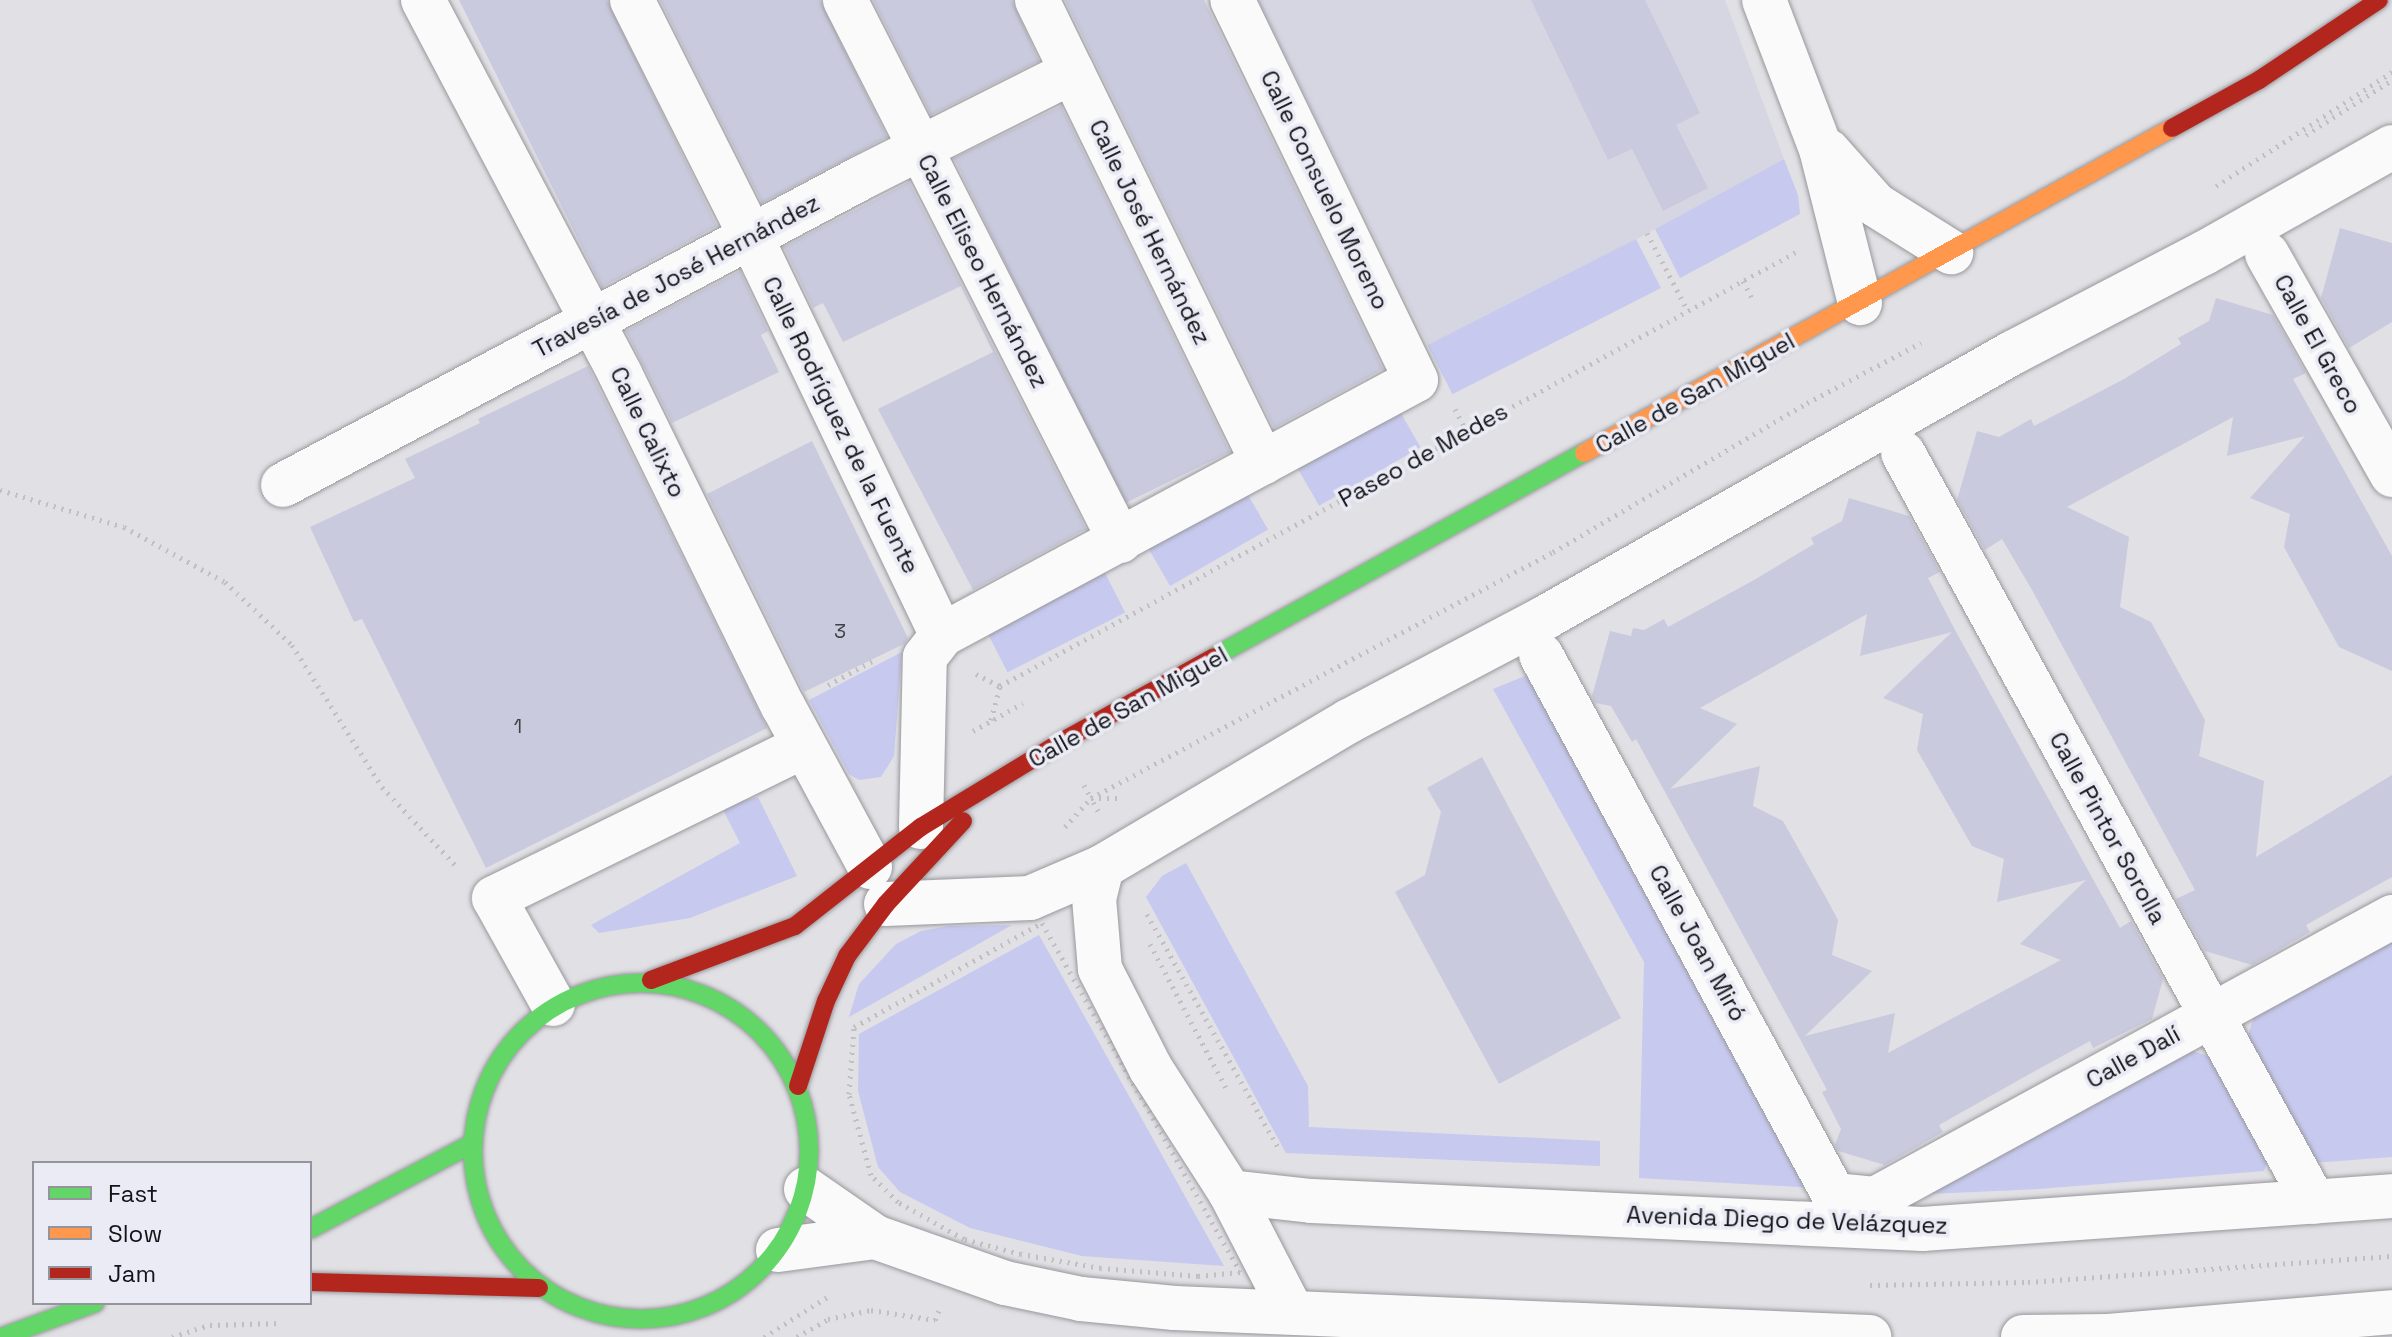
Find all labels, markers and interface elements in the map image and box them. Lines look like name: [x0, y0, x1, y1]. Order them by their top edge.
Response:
street label: Calle Consuelo Moreno: [1254, 66, 1396, 314]
street label: Calle José Hernández: [1083, 115, 1217, 349]
street label: Calle Eliseo Hernández: [912, 149, 1054, 393]
street label: Travesía de José Hernández: [528, 188, 824, 364]
street label: Calle El Greco: [2268, 269, 2368, 419]
street label: Calle Rodríguez de la Fuente: [756, 272, 926, 578]
street label: Calle de San Miguel: [1590, 326, 1800, 460]
street label: Calle Calixto: [604, 362, 692, 502]
street label: Paseo de Medes: [1333, 397, 1513, 513]
house number: 3: [834, 619, 846, 643]
street label: Calle de San Miguel: [1023, 640, 1233, 774]
house number: 1: [514, 714, 522, 738]
street label: Calle Pintor Sorolla: [2043, 727, 2173, 929]
street label: Calle Joan Miró: [1643, 860, 1753, 1026]
street label: Calle Dalí: [2081, 1019, 2185, 1095]
legend: [32, 1161, 312, 1305]
text: Fast: [108, 1178, 158, 1209]
street label: Avenida Diego de Velázquez: [1626, 1200, 1948, 1240]
text: Slow: [108, 1218, 162, 1249]
text: Jam: [108, 1258, 156, 1289]

